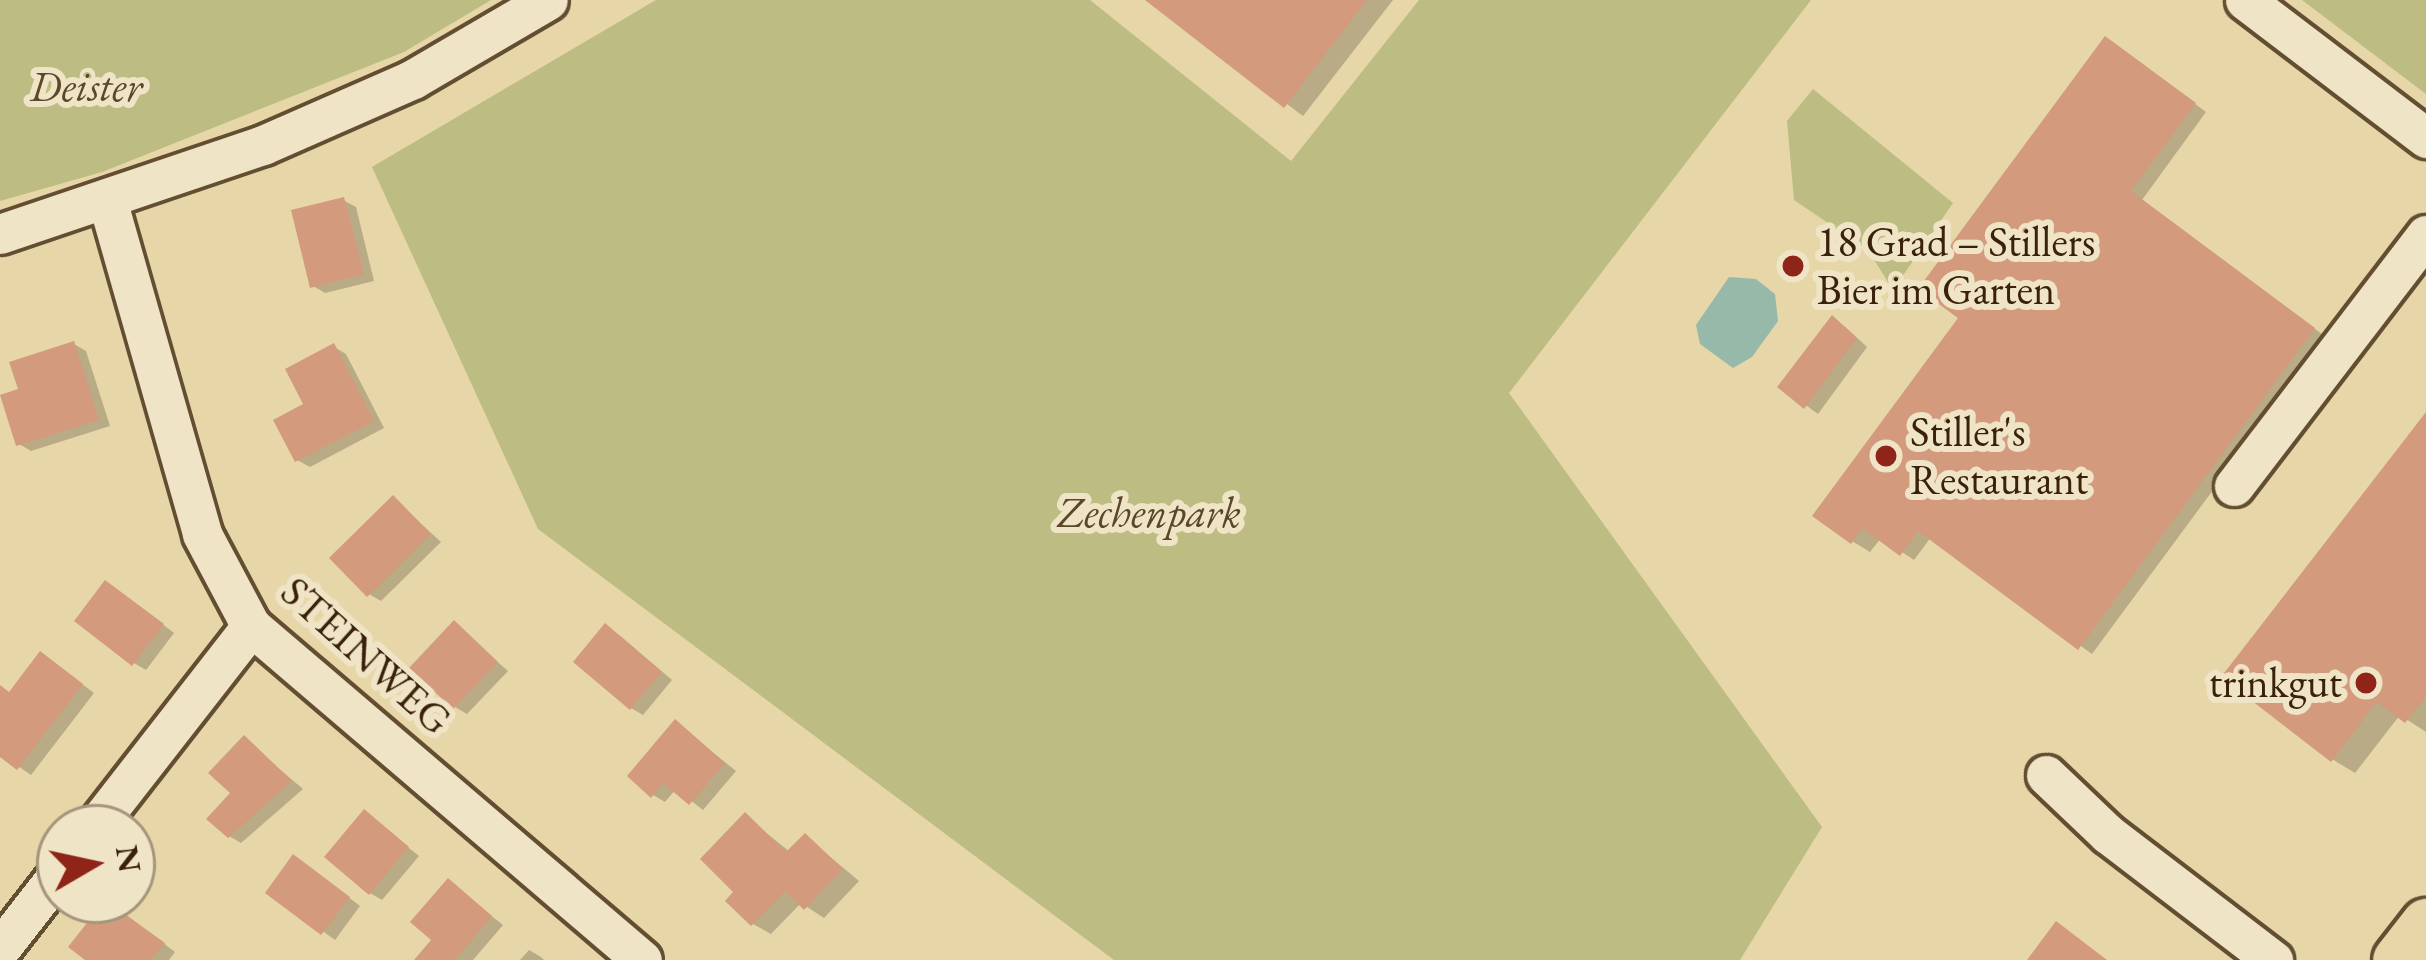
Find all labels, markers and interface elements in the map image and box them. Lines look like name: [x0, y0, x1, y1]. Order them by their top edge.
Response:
park label: Deister: [30, 62, 142, 112]
place label: 18 Grad – Stillers Bier im Garten: [1817, 217, 2095, 316]
marker: 18 Grad – Stillers Bier im Garten: [1780, 253, 1806, 279]
place label: Stiller's Restaurant: [1910, 407, 2088, 506]
marker: Stiller's Restaurant: [1873, 443, 1899, 469]
park label: Zechenpark: [1057, 488, 1241, 538]
street label: STEINWEG: [270, 566, 462, 746]
place label: trinkgut: [2209, 658, 2342, 708]
marker: trinkgut: [2353, 670, 2379, 696]
north arrow: [36, 804, 156, 924]
text: N: [106, 842, 152, 875]

